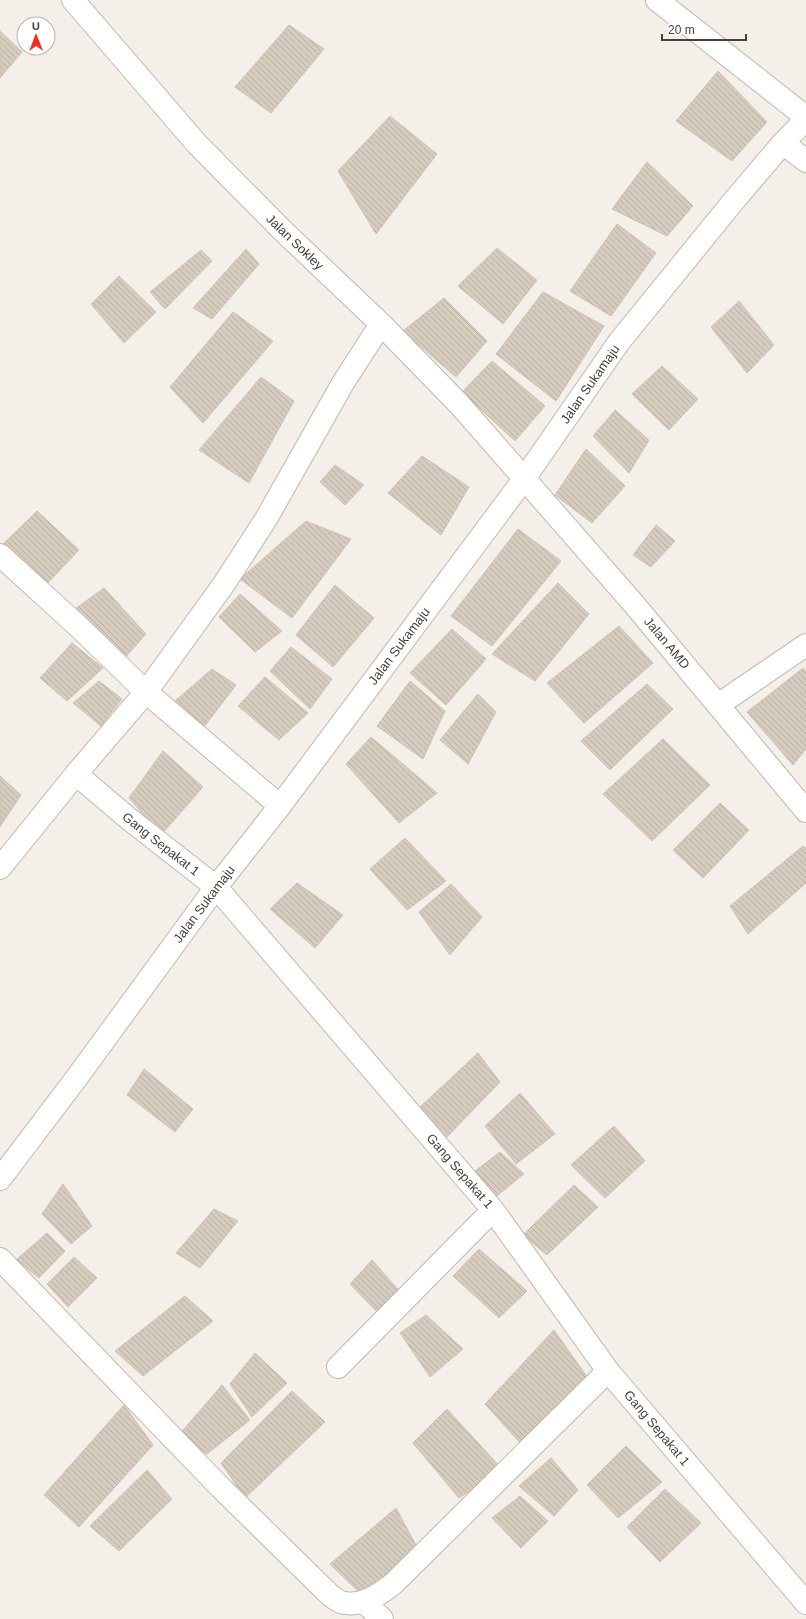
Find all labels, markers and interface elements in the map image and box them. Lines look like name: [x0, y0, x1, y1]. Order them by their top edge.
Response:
north arrow: [16, 16, 56, 56]
scale bar: [662, 16, 746, 42]
text: U: [32, 20, 40, 32]
text: 20 m: [668, 23, 695, 37]
street label: Jalan Sokley: [263, 211, 327, 273]
street label: Jalan Sukamaju: [557, 342, 623, 426]
street label: Jalan Sukamaju: [365, 605, 433, 687]
street label: Jalan AMD: [641, 614, 693, 672]
street label: Gang Sepakat 1: [119, 809, 203, 879]
street label: Jalan Sukamaju: [170, 863, 238, 945]
street label: Gang Sepakat 1: [424, 1131, 496, 1211]
street label: Gang Sepakat 1: [621, 1387, 693, 1469]

